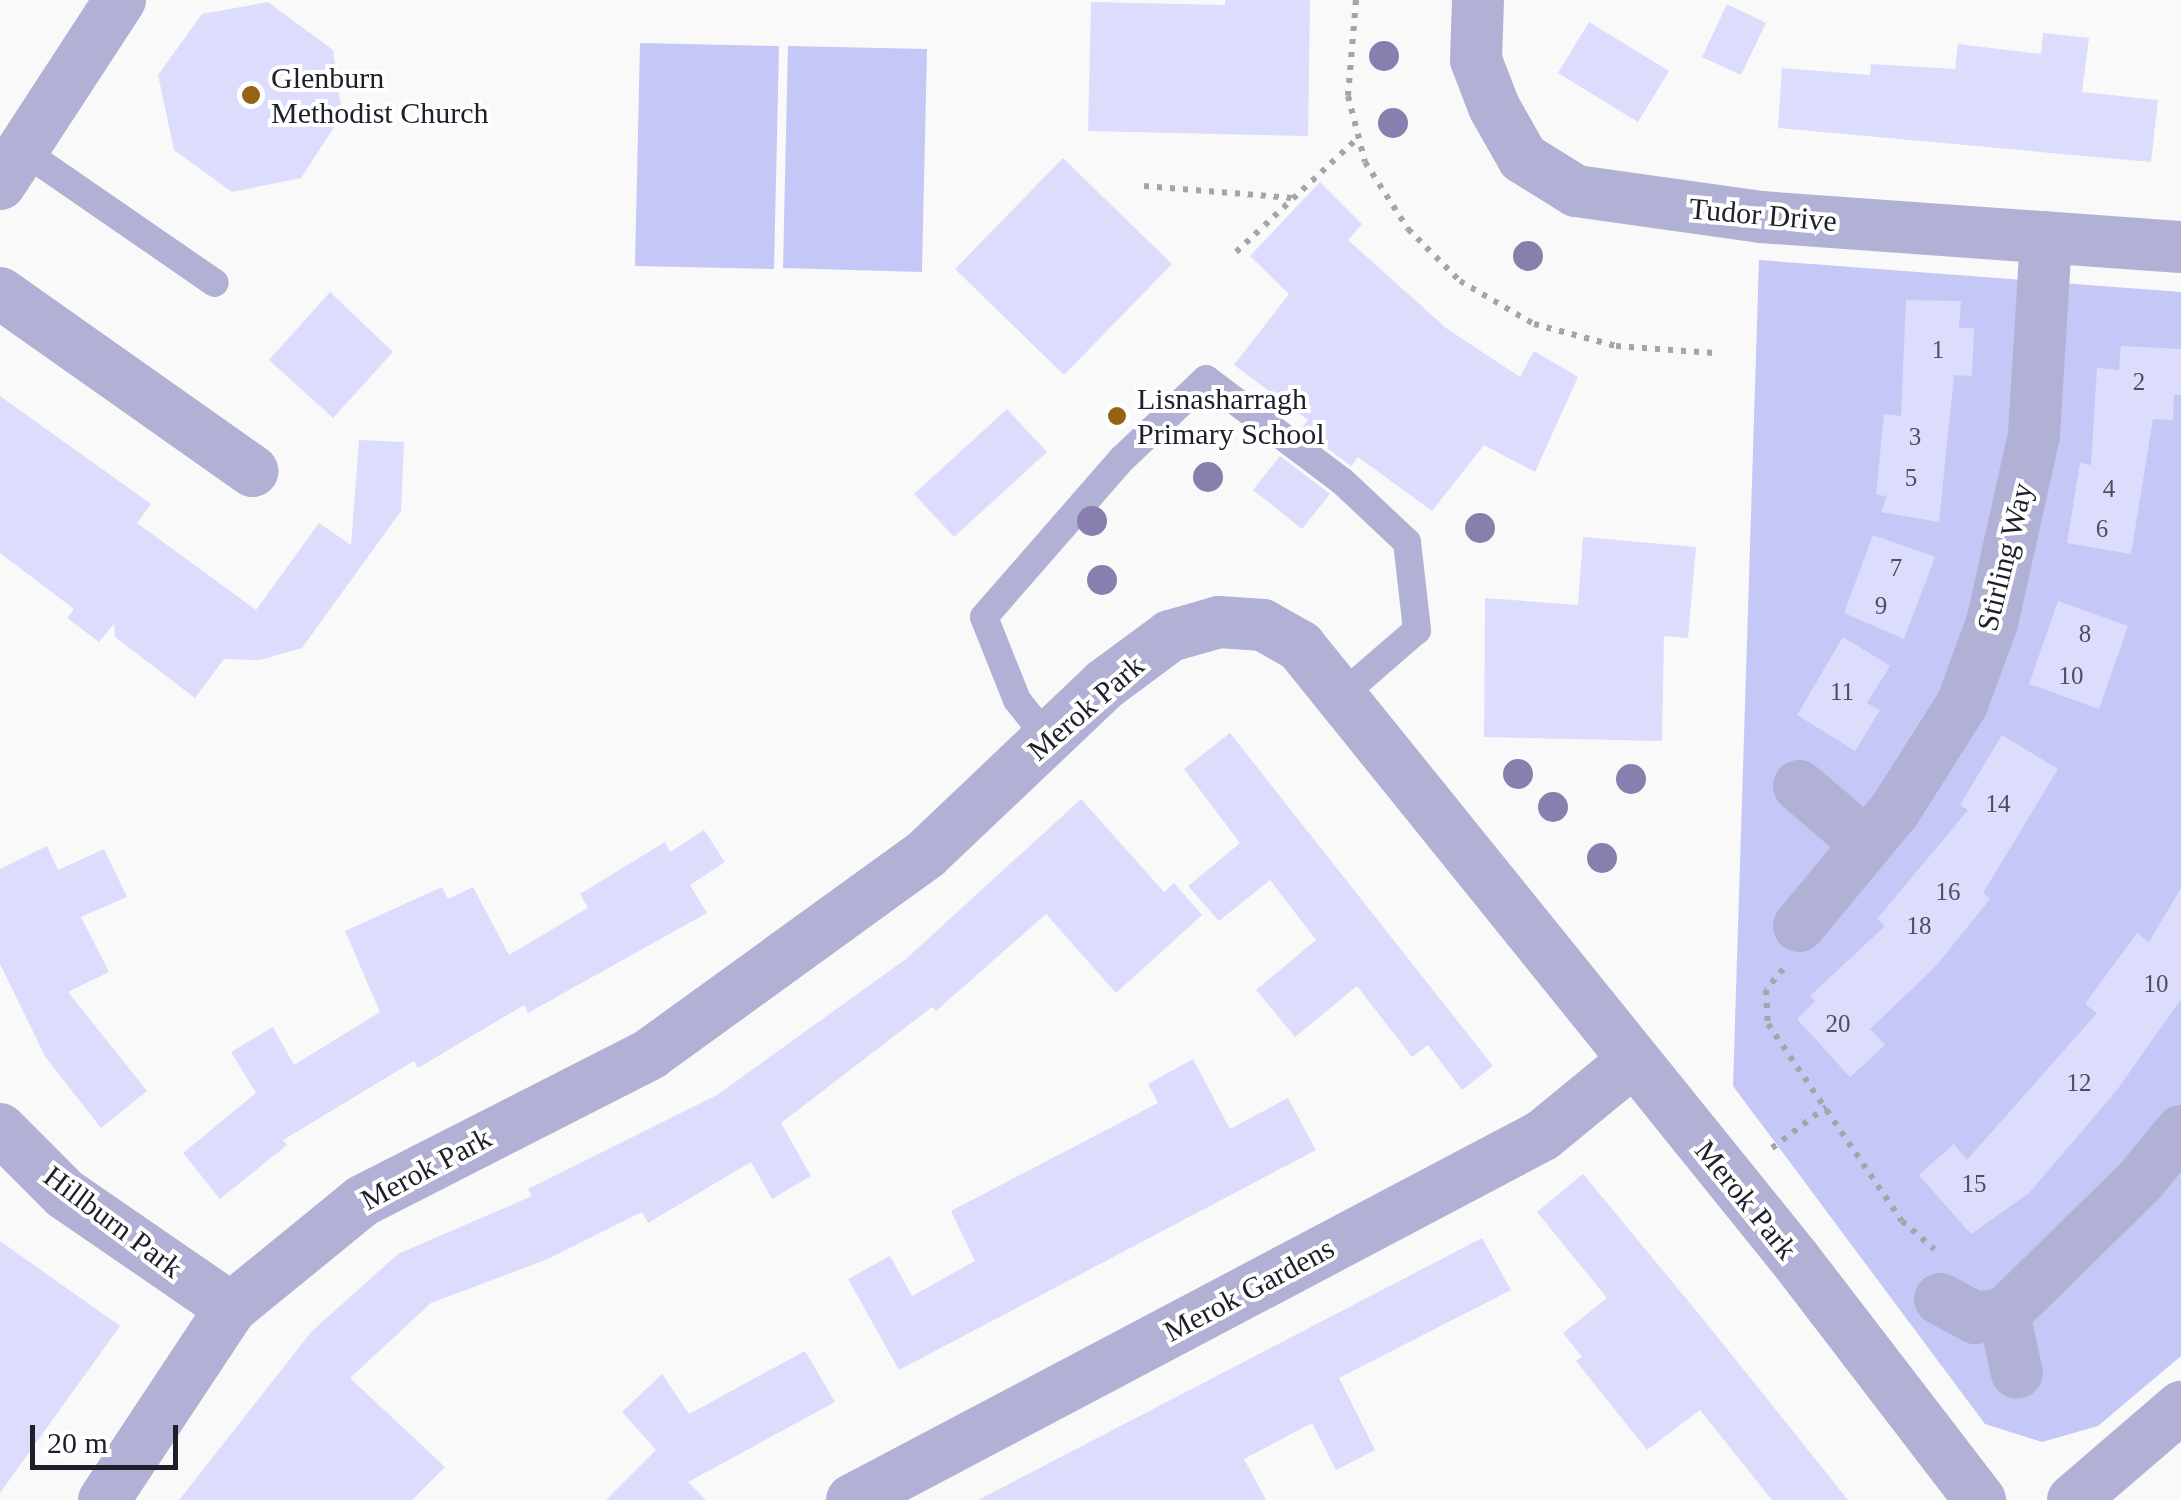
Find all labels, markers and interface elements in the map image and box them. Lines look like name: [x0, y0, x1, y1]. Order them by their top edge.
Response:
place label: Glenburn Methodist Church: [271, 60, 488, 130]
marker: Glenburn Methodist Church: [240, 84, 262, 106]
street label: Tudor Drive: [1688, 191, 1838, 239]
house number: 1: [1932, 335, 1944, 365]
house number: 2: [2133, 367, 2145, 397]
place label: Lisnasharragh Primary School: [1137, 381, 1324, 452]
marker: Lisnasharragh Primary School: [1106, 405, 1128, 427]
house number: 3: [1909, 422, 1921, 452]
house number: 5: [1905, 463, 1917, 493]
house number: 4: [2103, 474, 2115, 504]
street label: Stirling Way: [1969, 479, 2041, 635]
house number: 6: [2096, 514, 2108, 544]
house number: 7: [1890, 553, 1902, 583]
house number: 9: [1875, 591, 1887, 621]
house number: 8: [2079, 619, 2091, 649]
street label: Merok Park: [1020, 648, 1152, 768]
house number: 10: [2058, 661, 2084, 691]
house number: 11: [1830, 677, 1854, 707]
house number: 14: [1986, 789, 2010, 819]
house number: 16: [1936, 877, 1960, 907]
house number: 18: [1906, 911, 1932, 941]
house number: 10: [2144, 969, 2168, 999]
house number: 20: [1826, 1009, 1850, 1039]
house number: 12: [2066, 1068, 2092, 1098]
street label: Merok Park: [355, 1120, 497, 1218]
street label: Merok Park: [1687, 1133, 1805, 1267]
street label: Hillburn Park: [37, 1158, 189, 1286]
house number: 15: [1962, 1169, 1986, 1199]
street label: Merok Gardens: [1158, 1230, 1340, 1350]
scale bar: [35, 1405, 182, 1467]
text: 20 m: [47, 1426, 108, 1459]

